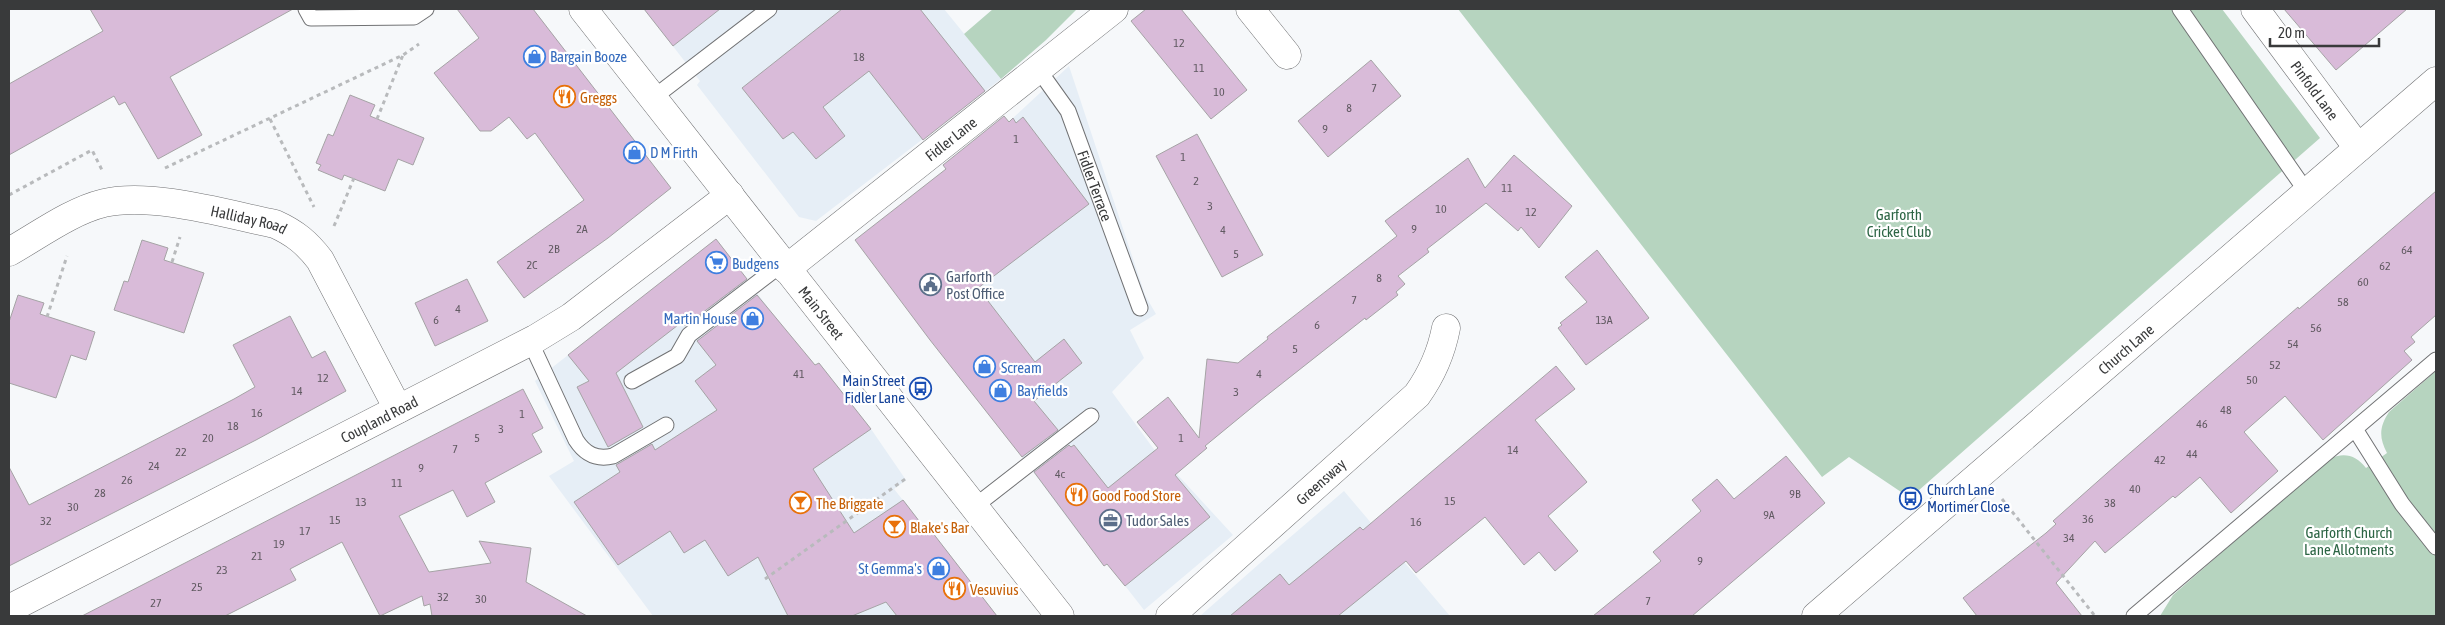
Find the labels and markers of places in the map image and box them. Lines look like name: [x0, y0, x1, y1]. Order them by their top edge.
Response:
shop icon: Bargain Booze: [522, 44, 546, 68]
place label: Bargain Booze: [550, 48, 627, 65]
restaurant icon: Greggs: [552, 85, 576, 109]
place label: Greggs: [580, 89, 617, 106]
shop icon: D M Firth: [622, 140, 646, 164]
place label: D M Firth: [650, 144, 698, 161]
supermarket icon: Budgens: [704, 251, 728, 275]
place label: Budgens: [732, 255, 779, 272]
place label: Garforth Post Office: [946, 268, 1005, 302]
public building icon: Garforth Post Office: [918, 273, 942, 297]
shop icon: Martin House: [741, 306, 765, 330]
place label: Martin House: [663, 310, 737, 327]
shop icon: Scream: [973, 355, 997, 379]
place label: Scream: [1001, 359, 1042, 376]
place label: Main Street Fidler Lane: [842, 372, 905, 406]
bus stop icon: Main Street Fidler Lane: [909, 377, 933, 401]
shop icon: Bayfields: [989, 378, 1013, 402]
place label: Bayfields: [1017, 382, 1068, 399]
place label: Church Lane Mortimer Close: [1927, 481, 2010, 515]
restaurant icon: Good Food Store: [1064, 483, 1088, 507]
bus stop icon: Church Lane Mortimer Close: [1899, 486, 1923, 510]
place label: Good Food Store: [1092, 487, 1181, 504]
bar icon: The Briggate: [788, 491, 812, 515]
place label: The Briggate: [816, 495, 884, 512]
office icon: Tudor Sales: [1098, 508, 1122, 532]
place label: Tudor Sales: [1126, 512, 1189, 529]
bar icon: Blake's Bar: [882, 515, 906, 539]
place label: Blake's Bar: [910, 519, 970, 536]
shop icon: St Gemma's: [926, 556, 950, 580]
place label: St Gemma's: [858, 560, 922, 577]
restaurant icon: Vesuvius: [942, 577, 966, 601]
place label: Vesuvius: [970, 581, 1018, 598]

